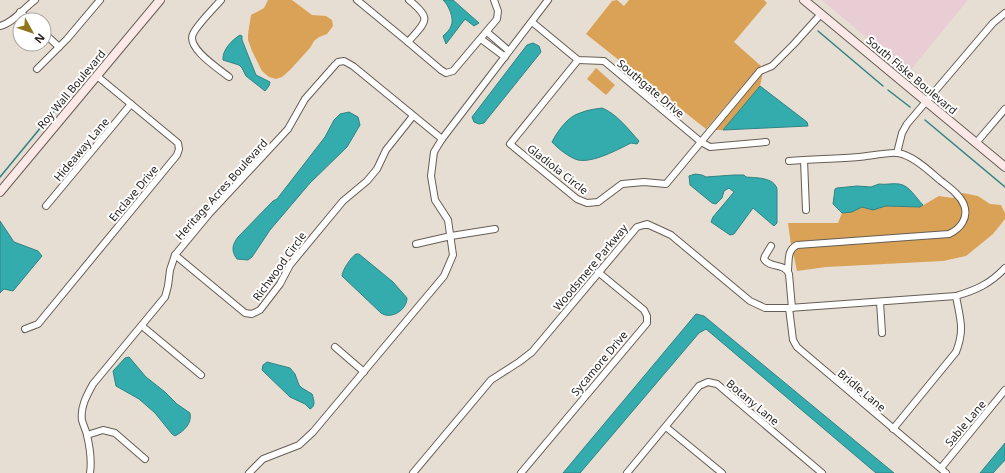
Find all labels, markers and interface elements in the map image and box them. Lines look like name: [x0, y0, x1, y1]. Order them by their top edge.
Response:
north arrow: [12, 12, 52, 52]
text: N: [31, 30, 49, 47]
street label: South Fiske Boulevard: [863, 33, 961, 117]
street label: Roy Wall Boulevard: [34, 46, 108, 132]
street label: Southgate Drive: [614, 55, 688, 121]
street label: Hideaway Lane: [50, 114, 112, 184]
street label: Heritage Acres Boulevard: [172, 135, 270, 243]
street label: Gladiola Circle: [524, 140, 592, 198]
street label: Enclave Drive: [105, 162, 161, 224]
street label: Woodsmere Parkway: [549, 220, 631, 314]
street label: Richwood Circle: [249, 229, 309, 303]
street label: Sycamore Drive: [567, 327, 631, 399]
street label: Bridle Lane: [835, 366, 889, 414]
street label: Botany Lane: [724, 376, 782, 428]
street label: Sable Lane: [941, 397, 989, 449]

